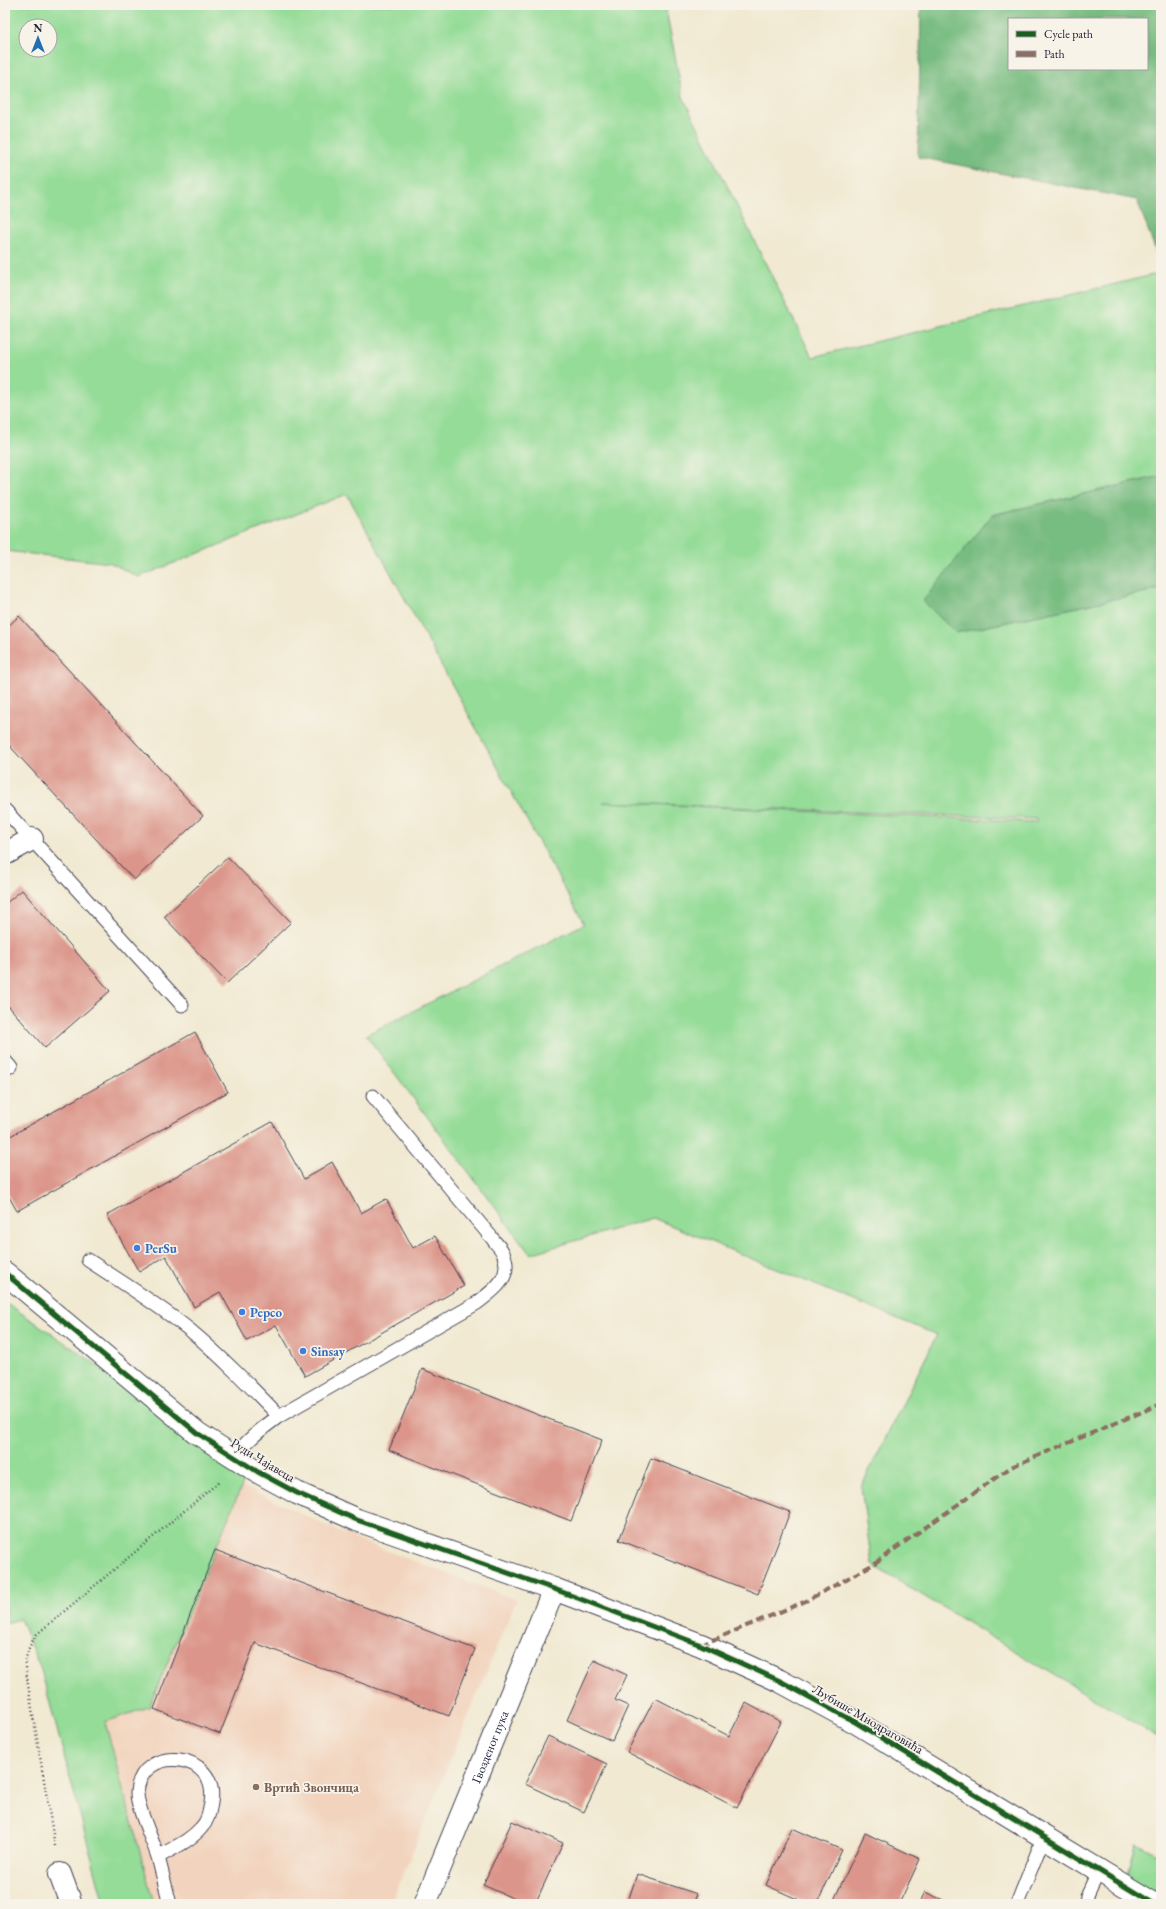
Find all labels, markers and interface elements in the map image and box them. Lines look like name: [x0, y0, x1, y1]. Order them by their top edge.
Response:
north arrow: [18, 18, 58, 58]
legend: [1008, 18, 1148, 70]
text: N: [34, 21, 43, 35]
text: Cycle path: [1044, 26, 1093, 42]
text: Path: [1044, 46, 1065, 62]
place label: PerSu: [145, 1240, 178, 1257]
marker: PerSu: [132, 1243, 142, 1253]
place label: Pepco: [250, 1304, 282, 1321]
marker: Pepco: [237, 1307, 247, 1317]
place label: Sinsay: [311, 1343, 346, 1360]
marker: Sinsay: [298, 1346, 308, 1356]
street label: Руди Чајавеца: [228, 1434, 299, 1486]
street label: Љубише Миодраговића: [809, 1680, 927, 1758]
street label: Гвозденог пука: [467, 1707, 512, 1785]
place label: Вртић Звончица: [264, 1779, 359, 1796]
marker: Вртић Звончица: [251, 1782, 261, 1792]

